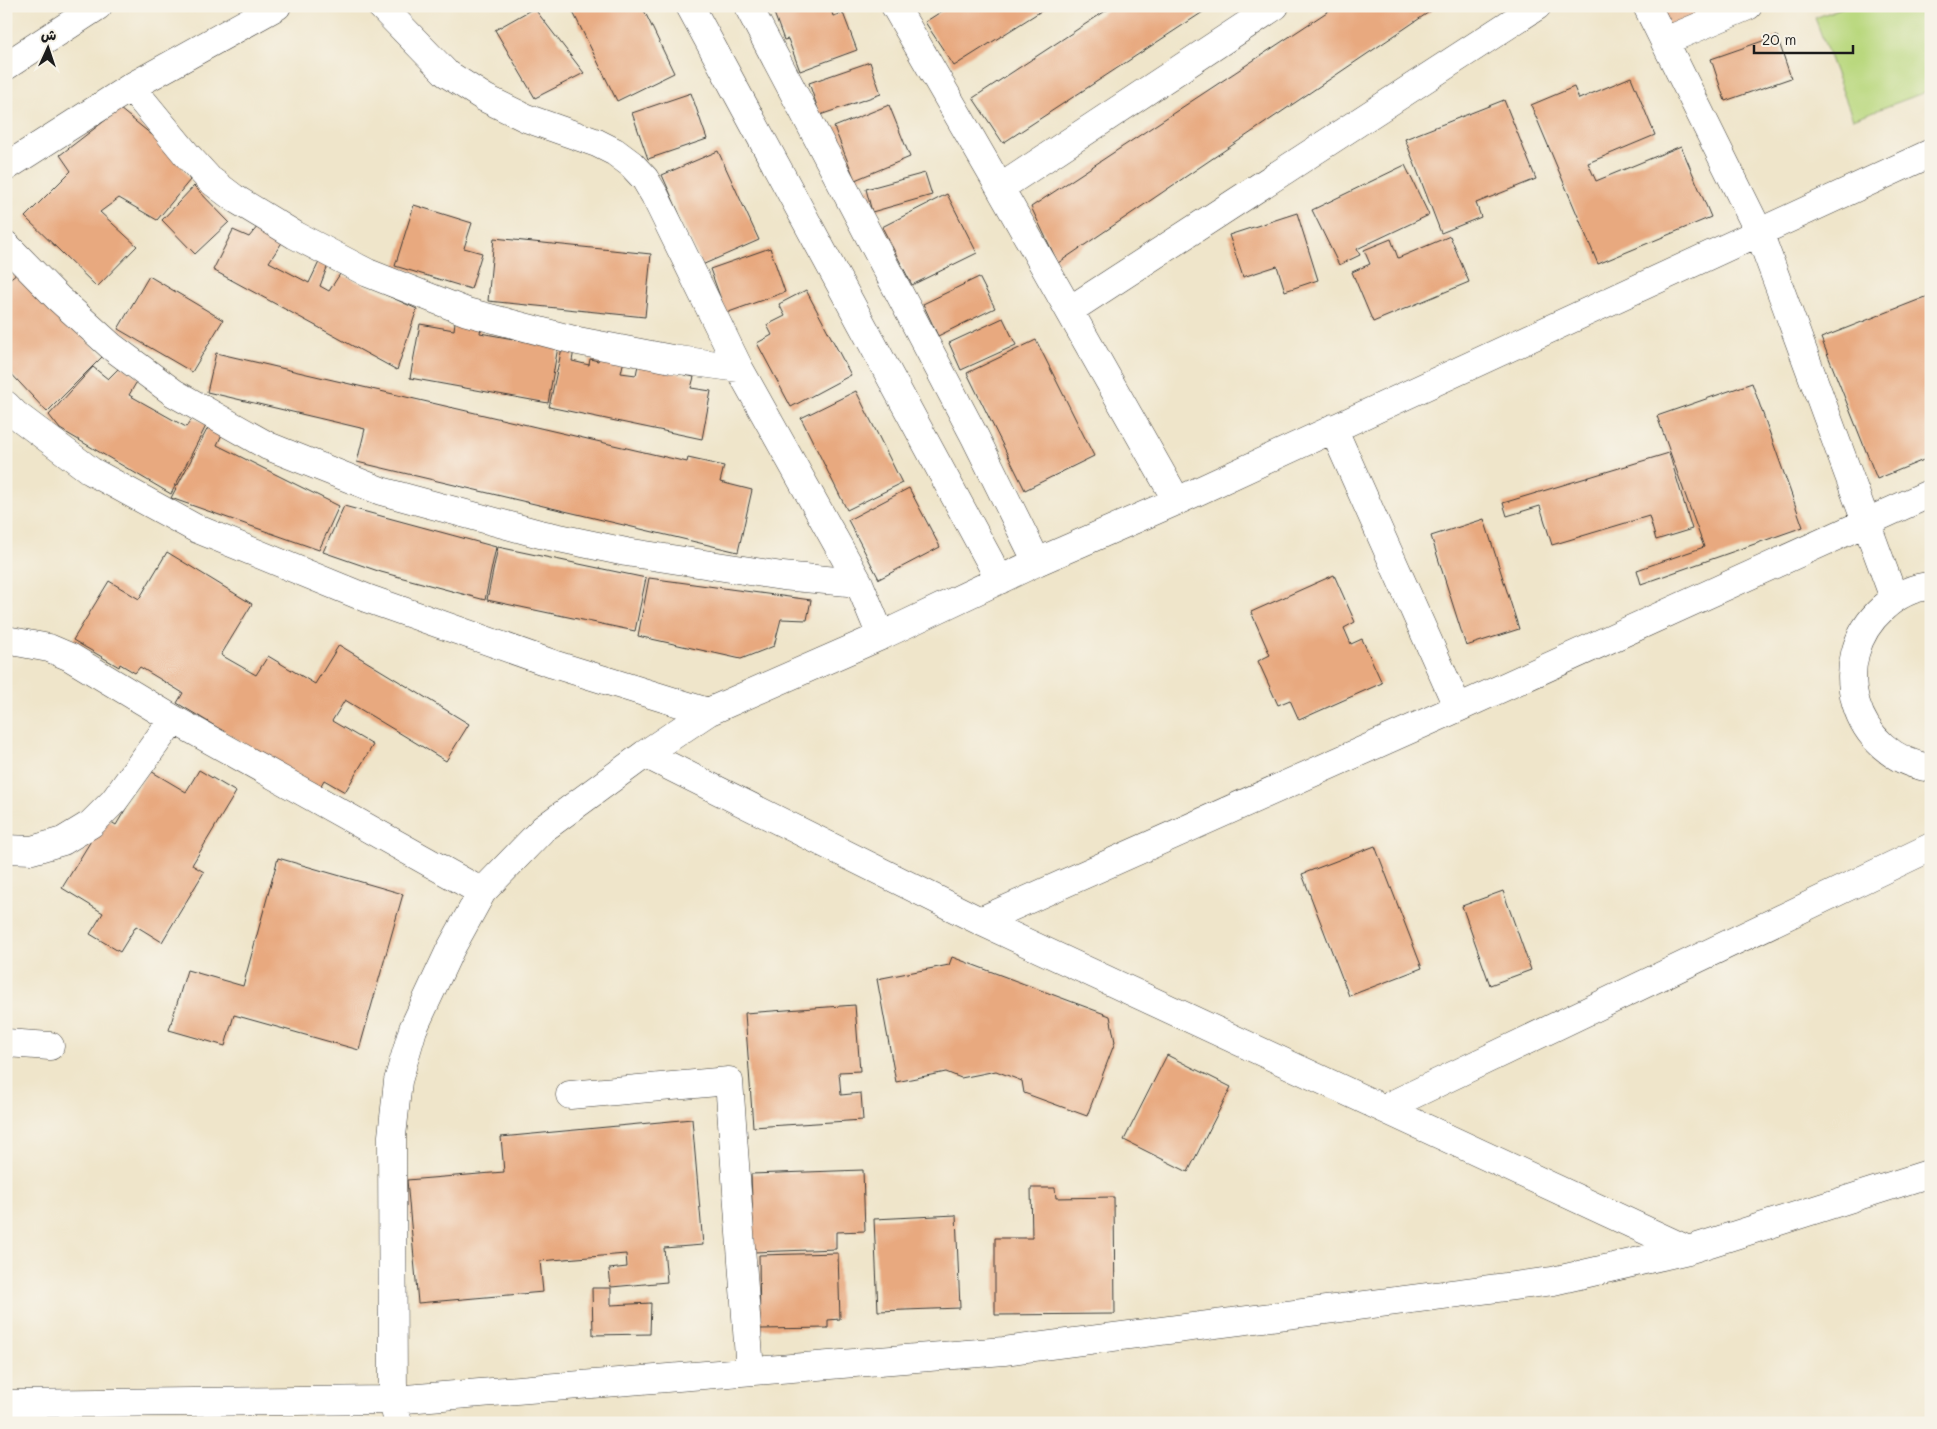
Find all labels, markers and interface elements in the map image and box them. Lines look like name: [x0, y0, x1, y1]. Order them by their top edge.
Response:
north arrow: [22, 22, 72, 72]
scale bar: [1754, 22, 1853, 54]
text: ش: [41, 25, 57, 44]
text: 20 m: [1762, 29, 1796, 49]

